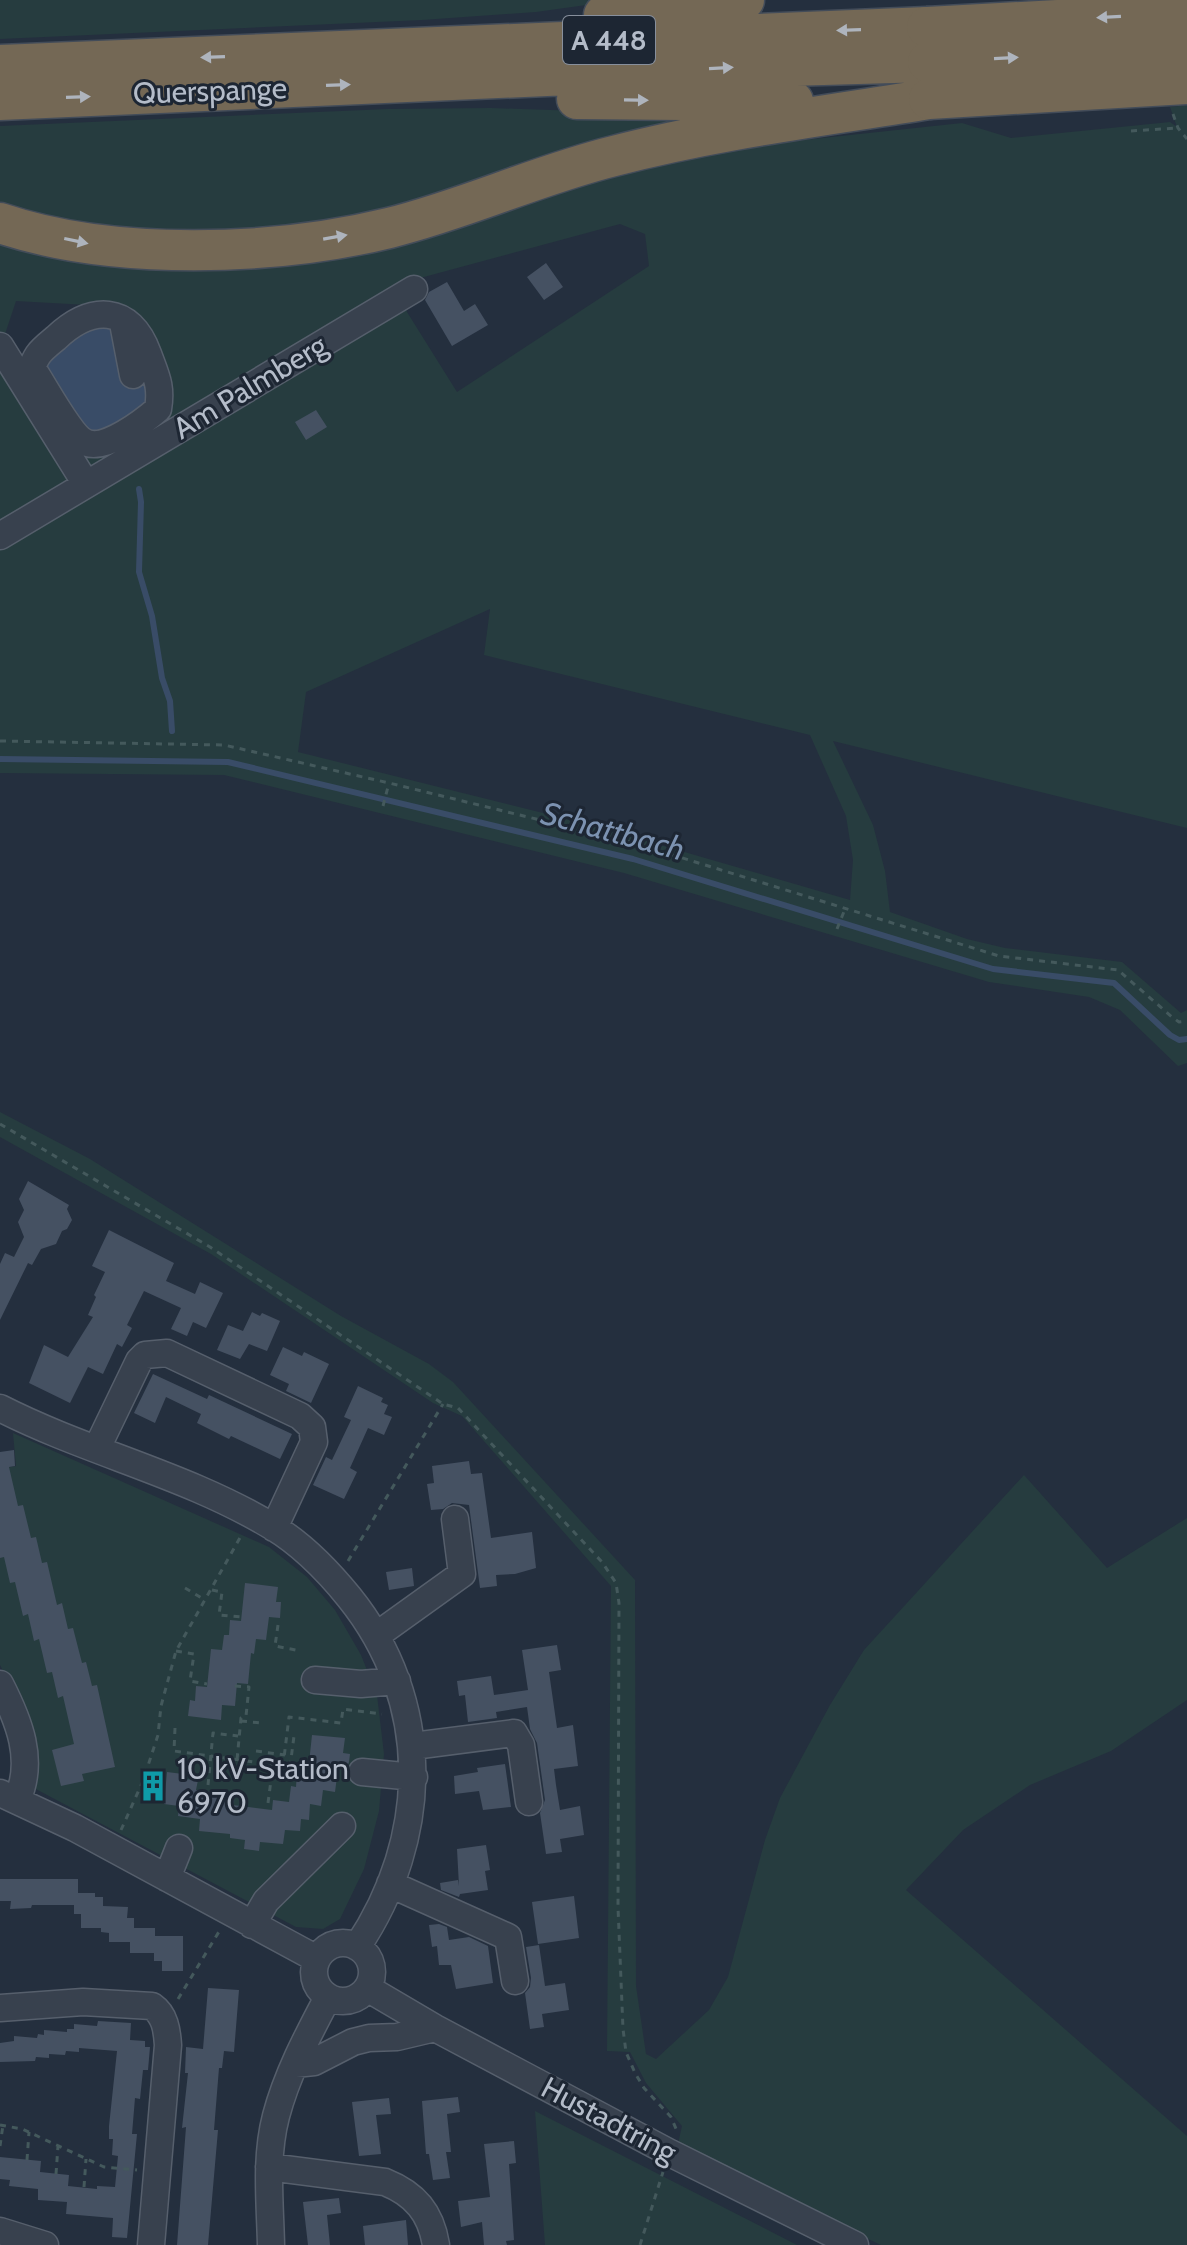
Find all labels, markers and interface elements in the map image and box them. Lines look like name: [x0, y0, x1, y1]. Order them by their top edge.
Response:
one-way arrow: [1096, 11, 1121, 24]
road number: A 448: [563, 16, 655, 64]
one-way arrow: [836, 23, 861, 36]
one-way arrow: [200, 50, 225, 63]
one-way arrow: [994, 51, 1019, 64]
one-way arrow: [709, 61, 734, 74]
street label: Querspange: [132, 69, 288, 112]
one-way arrow: [326, 79, 351, 92]
one-way arrow: [66, 90, 91, 103]
one-way arrow: [624, 94, 649, 107]
one-way arrow: [322, 231, 347, 243]
one-way arrow: [64, 235, 89, 248]
street label: Am Palmberg: [166, 326, 334, 447]
water label: Schattbach: [537, 793, 689, 868]
place label: 10 kV-Station 6970: [177, 1750, 349, 1821]
building icon: 10 kV-Station 6970: [136, 1769, 170, 1803]
street label: Hustadtring: [535, 2069, 684, 2171]

